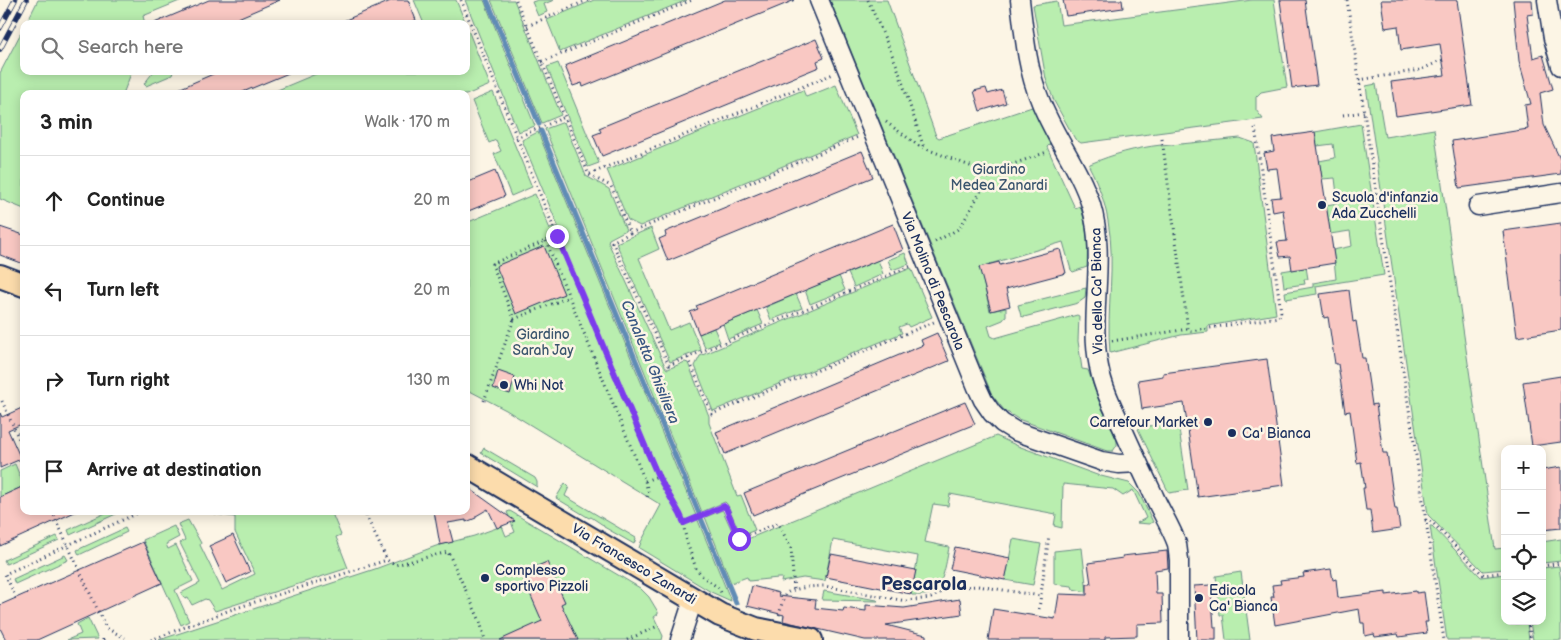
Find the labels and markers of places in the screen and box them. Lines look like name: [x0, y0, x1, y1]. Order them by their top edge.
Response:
place label: Scuola d'infanzia Ada Zucchelli: [1332, 189, 1438, 222]
marker: Scuola d'infanzia Ada Zucchelli: [1316, 199, 1328, 211]
place label: Whi Not: [514, 377, 564, 394]
marker: Whi Not: [498, 379, 510, 391]
place label: Carrefour Market: [1089, 414, 1199, 431]
marker: Carrefour Market: [1202, 416, 1214, 428]
place label: Ca' Bianca: [1242, 425, 1311, 442]
marker: Ca' Bianca: [1226, 427, 1238, 439]
place label: Complesso sportivo Pizzoli: [495, 562, 588, 595]
marker: Complesso sportivo Pizzoli: [479, 572, 491, 584]
place label: Edicola Ca' Bianca: [1209, 582, 1278, 615]
marker: Edicola Ca' Bianca: [1193, 592, 1205, 604]

